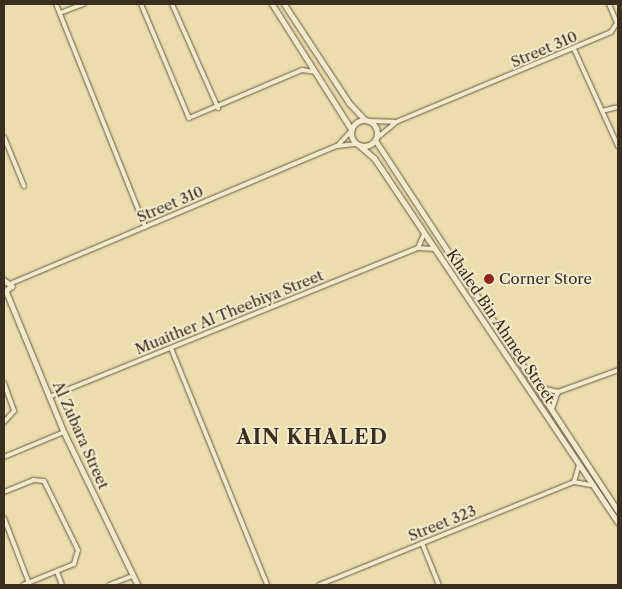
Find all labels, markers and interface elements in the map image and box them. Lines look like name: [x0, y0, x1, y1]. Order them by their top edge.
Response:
street label: Street 310: [508, 27, 580, 71]
street label: Street 310: [134, 182, 206, 226]
street label: Khaled Bin Ahmed Street: [443, 246, 559, 406]
street label: Muaither Al Theebiya Street: [132, 266, 326, 358]
place label: Corner Store: [499, 270, 592, 288]
marker: Corner Store: [483, 273, 495, 285]
street label: Al Zubara Street: [49, 378, 113, 492]
district label: AIN KHALED: [235, 425, 389, 449]
street label: Street 323: [405, 501, 479, 545]

